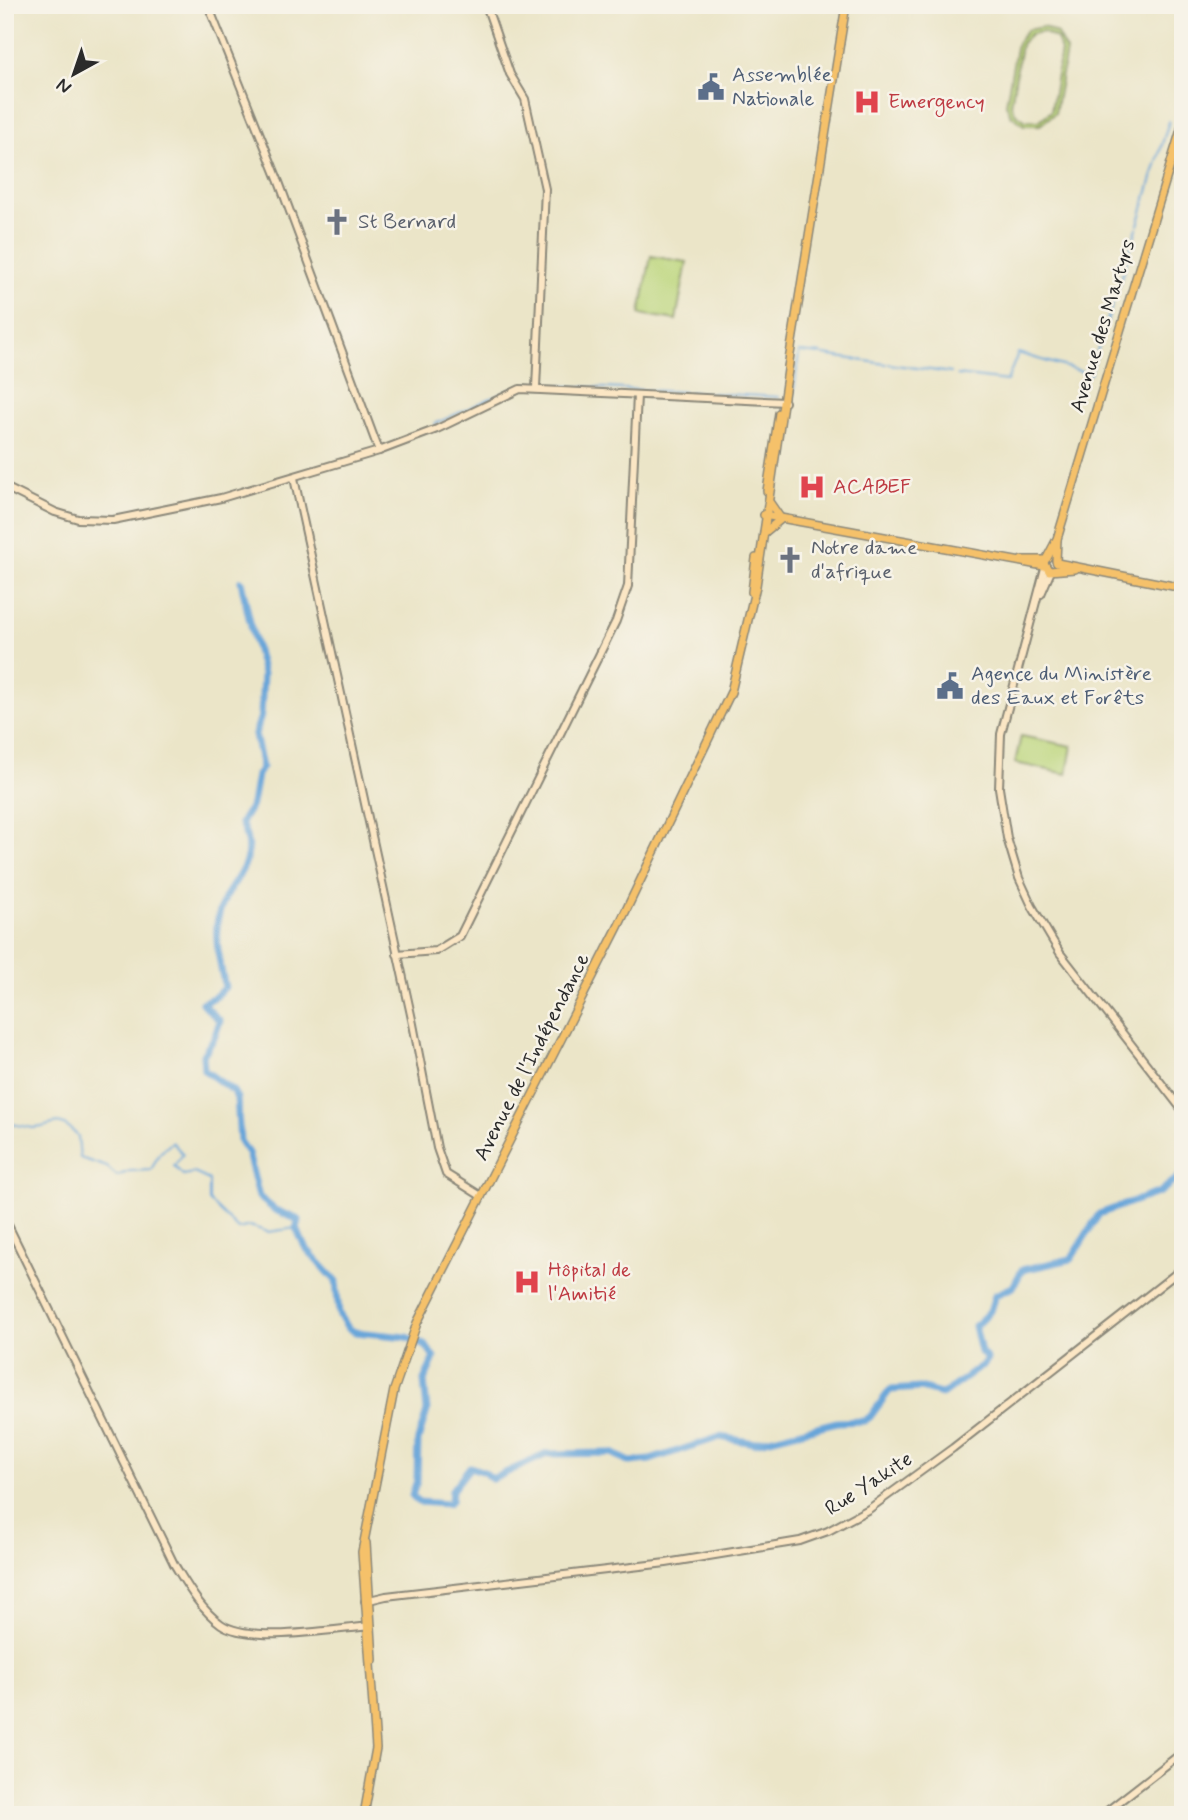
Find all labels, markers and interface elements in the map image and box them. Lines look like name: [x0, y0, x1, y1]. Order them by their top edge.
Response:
north arrow: [38, 38, 108, 108]
place label: Assemblée Nationale: [732, 61, 832, 113]
text: N: [51, 72, 77, 100]
public building icon: Assemblée Nationale: [696, 72, 726, 102]
hospital icon: Emergency: [852, 87, 882, 117]
place label: Emergency: [888, 88, 985, 117]
church icon: St Bernard: [322, 207, 352, 237]
place label: St Bernard: [358, 208, 456, 236]
street label: Avenue des Martyrs: [1063, 236, 1143, 416]
hospital icon: ACABEF: [797, 472, 827, 502]
place label: ACABEF: [833, 473, 911, 501]
place label: Notre dame d'afrique: [811, 534, 917, 586]
church icon: Notre dame d'afrique: [775, 545, 805, 575]
place label: Agence du Ministère des Eaux et Forêts: [971, 660, 1152, 712]
public building icon: Agence du Ministère des Eaux et Forêts: [935, 671, 965, 701]
street label: Avenue de l'Indépendance: [467, 948, 597, 1166]
place label: Hôpital de l'Amitié: [548, 1256, 631, 1308]
hospital icon: Hôpital de l'Amitié: [512, 1267, 542, 1297]
street label: Rue Yakite: [820, 1445, 918, 1523]

